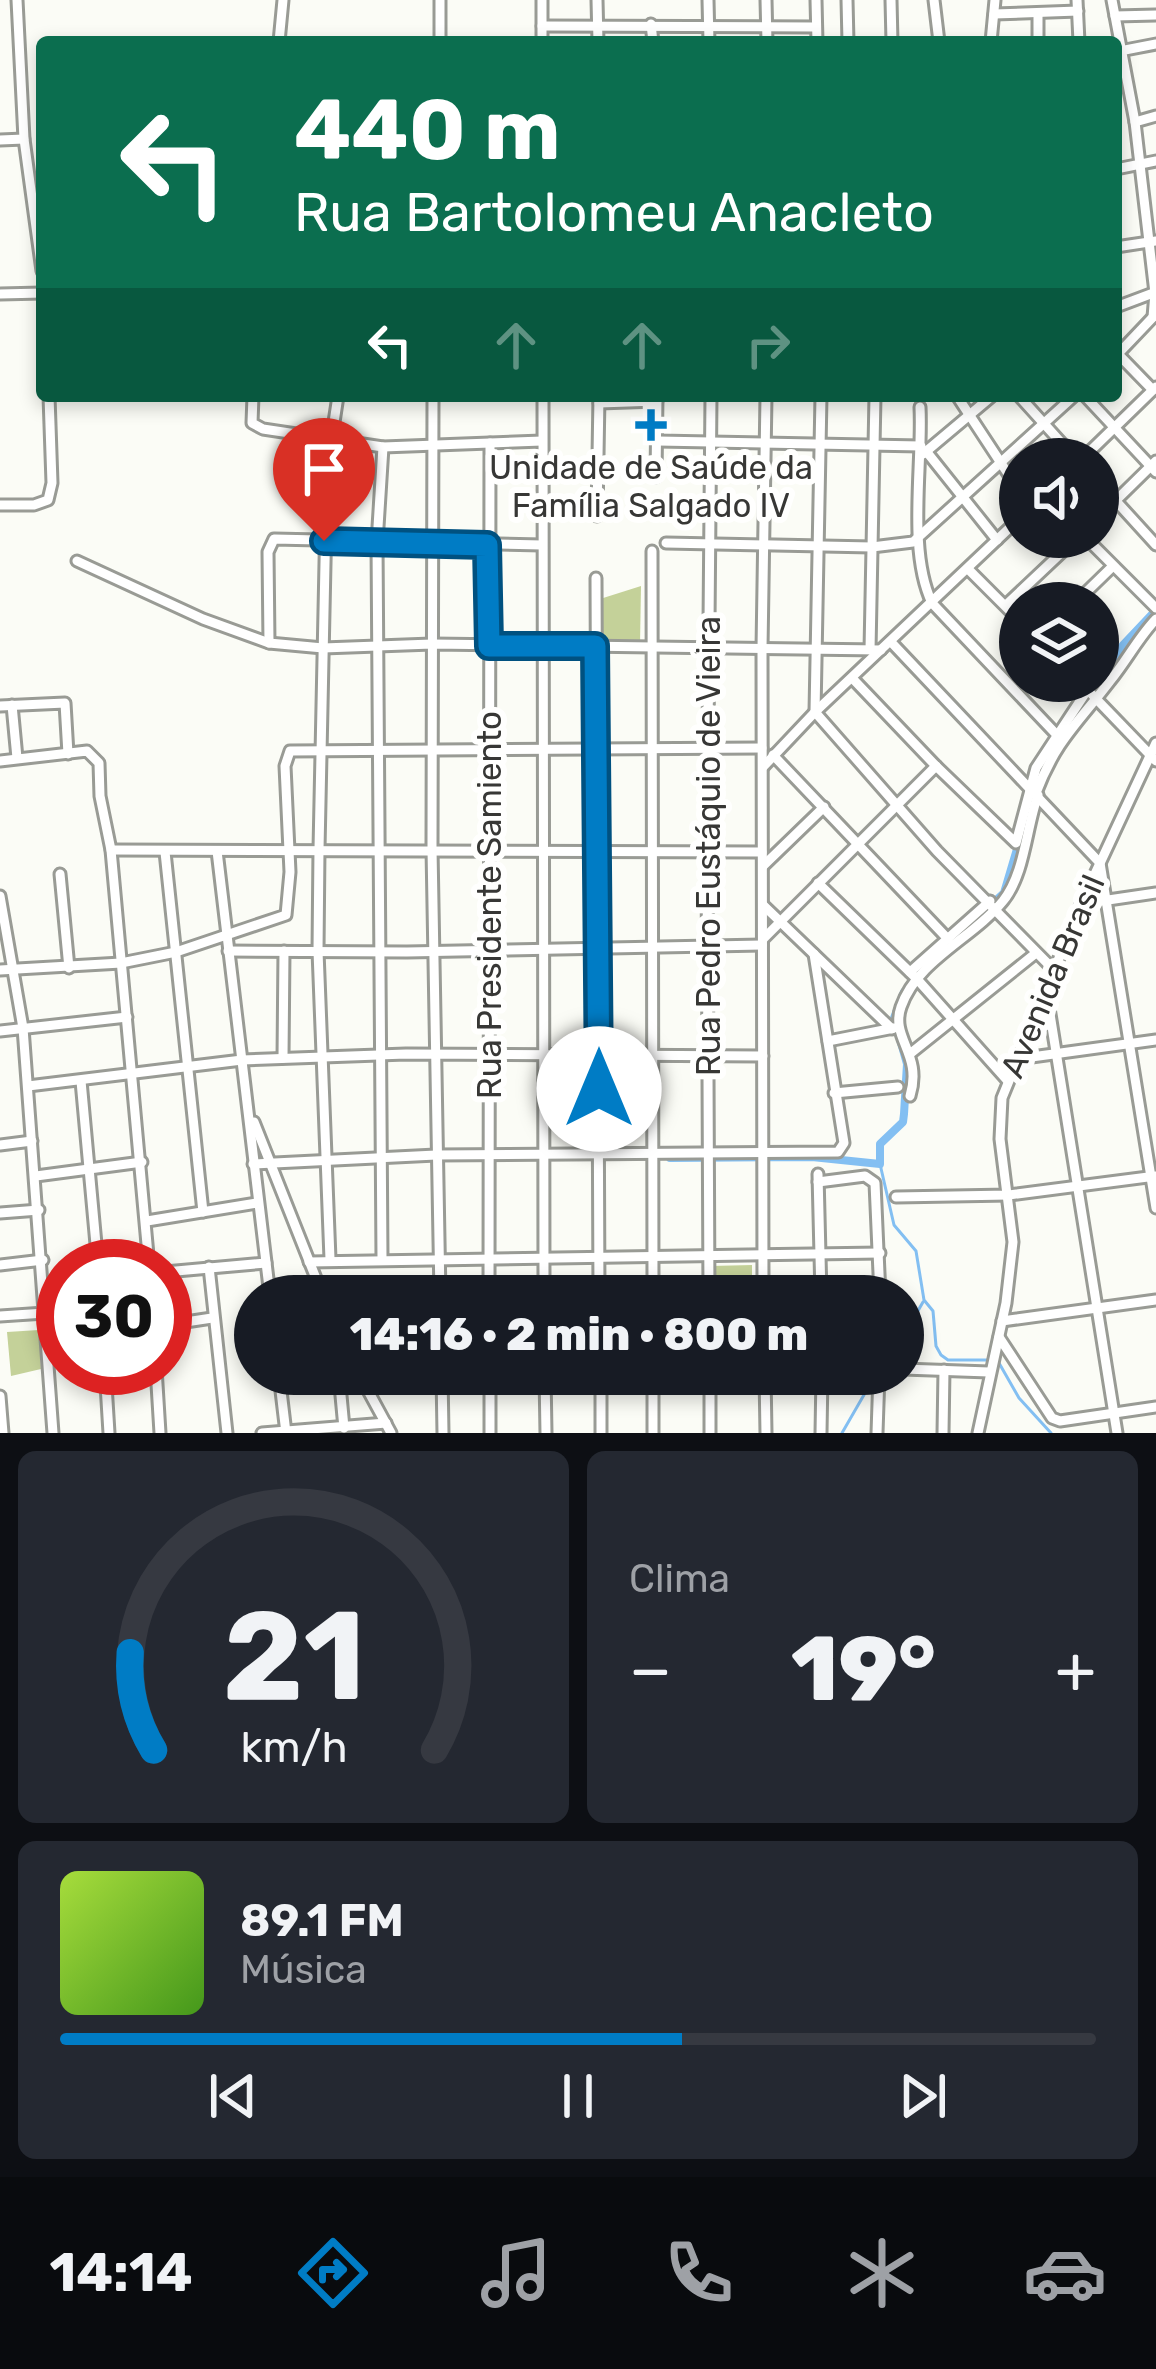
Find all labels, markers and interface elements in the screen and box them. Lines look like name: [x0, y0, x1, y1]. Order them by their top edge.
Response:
text: 440 m: [294, 80, 561, 180]
icon: left: [96, 84, 252, 240]
text: Rua Bartolomeu Anacleto: [294, 181, 934, 245]
icon: left: [357, 312, 423, 378]
icon: ahead: [483, 312, 549, 378]
icon: ahead: [609, 312, 675, 378]
icon: right: [735, 312, 801, 378]
marker: Unidade de Saúde da Família Salgado IV: [635, 409, 667, 441]
pin: [273, 418, 375, 541]
icon: arrive: [291, 436, 357, 502]
map controls: [999, 438, 1119, 702]
button: sound: [999, 438, 1119, 558]
place label: Unidade de Saúde da Família Salgado IV: [489, 448, 813, 525]
button: layers: [999, 582, 1119, 702]
street label: Rua Pedro Eustáquio de Vieira: [689, 616, 728, 1076]
street label: Rua Presidente Samiento: [470, 711, 509, 1099]
street label: Avenida Brasil: [992, 869, 1113, 1083]
position arrow: [536, 1026, 662, 1152]
speed limit sign: 30: [36, 1239, 192, 1395]
text: 14:16 · 2 min · 800 m: [350, 1308, 808, 1361]
text: Clima: [629, 1556, 730, 1602]
text: 21: [222, 1582, 365, 1730]
text: 19°: [791, 1616, 936, 1723]
text: −: [629, 1630, 672, 1709]
text: +: [1055, 1630, 1096, 1709]
text: km/h: [240, 1722, 347, 1773]
text: 89.1 FM: [240, 1894, 404, 1947]
text: Música: [240, 1947, 367, 1993]
icon: previous: [200, 2063, 266, 2129]
icon: pause: [545, 2063, 611, 2129]
icon: next: [890, 2063, 956, 2129]
icon: directions: [291, 2231, 375, 2315]
icon: music: [474, 2231, 558, 2315]
icon: phone: [657, 2231, 741, 2315]
icon: climate: [840, 2231, 924, 2315]
icon: car: [1023, 2231, 1107, 2315]
text: 14:14: [49, 2241, 193, 2305]

